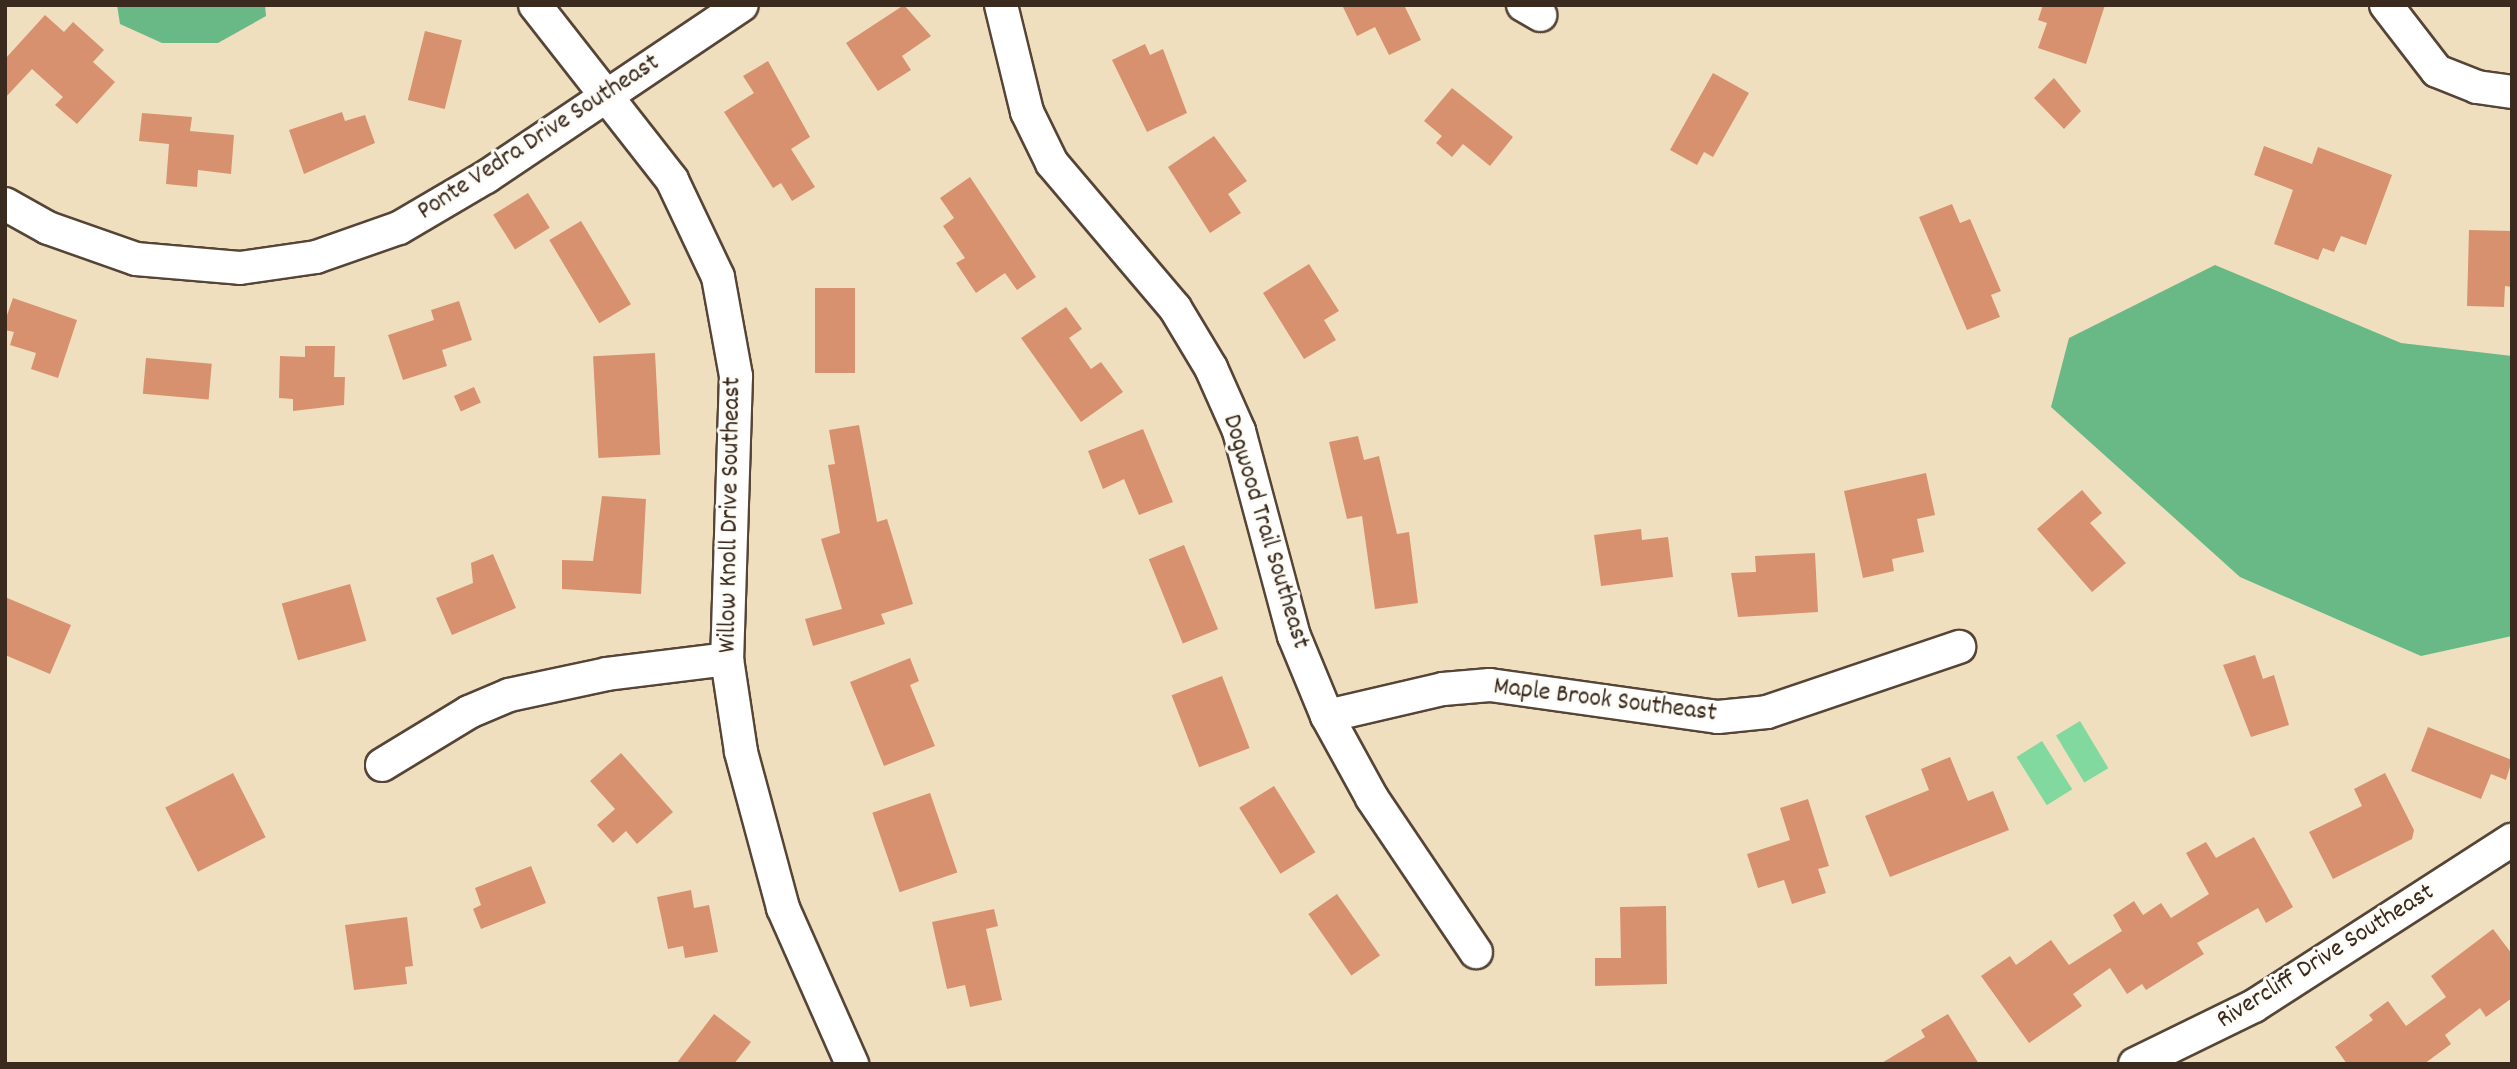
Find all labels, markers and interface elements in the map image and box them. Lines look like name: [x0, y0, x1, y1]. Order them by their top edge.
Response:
street label: Ponte Vedra Drive Southeast: [412, 48, 666, 228]
street label: Willow Knoll Drive Southeast: [713, 377, 749, 653]
street label: Dogwood Trail Southeast: [1214, 411, 1316, 653]
street label: Maple Brook Southeast: [1492, 672, 1718, 730]
street label: Rivercliff Drive Southeast: [2212, 877, 2440, 1037]

